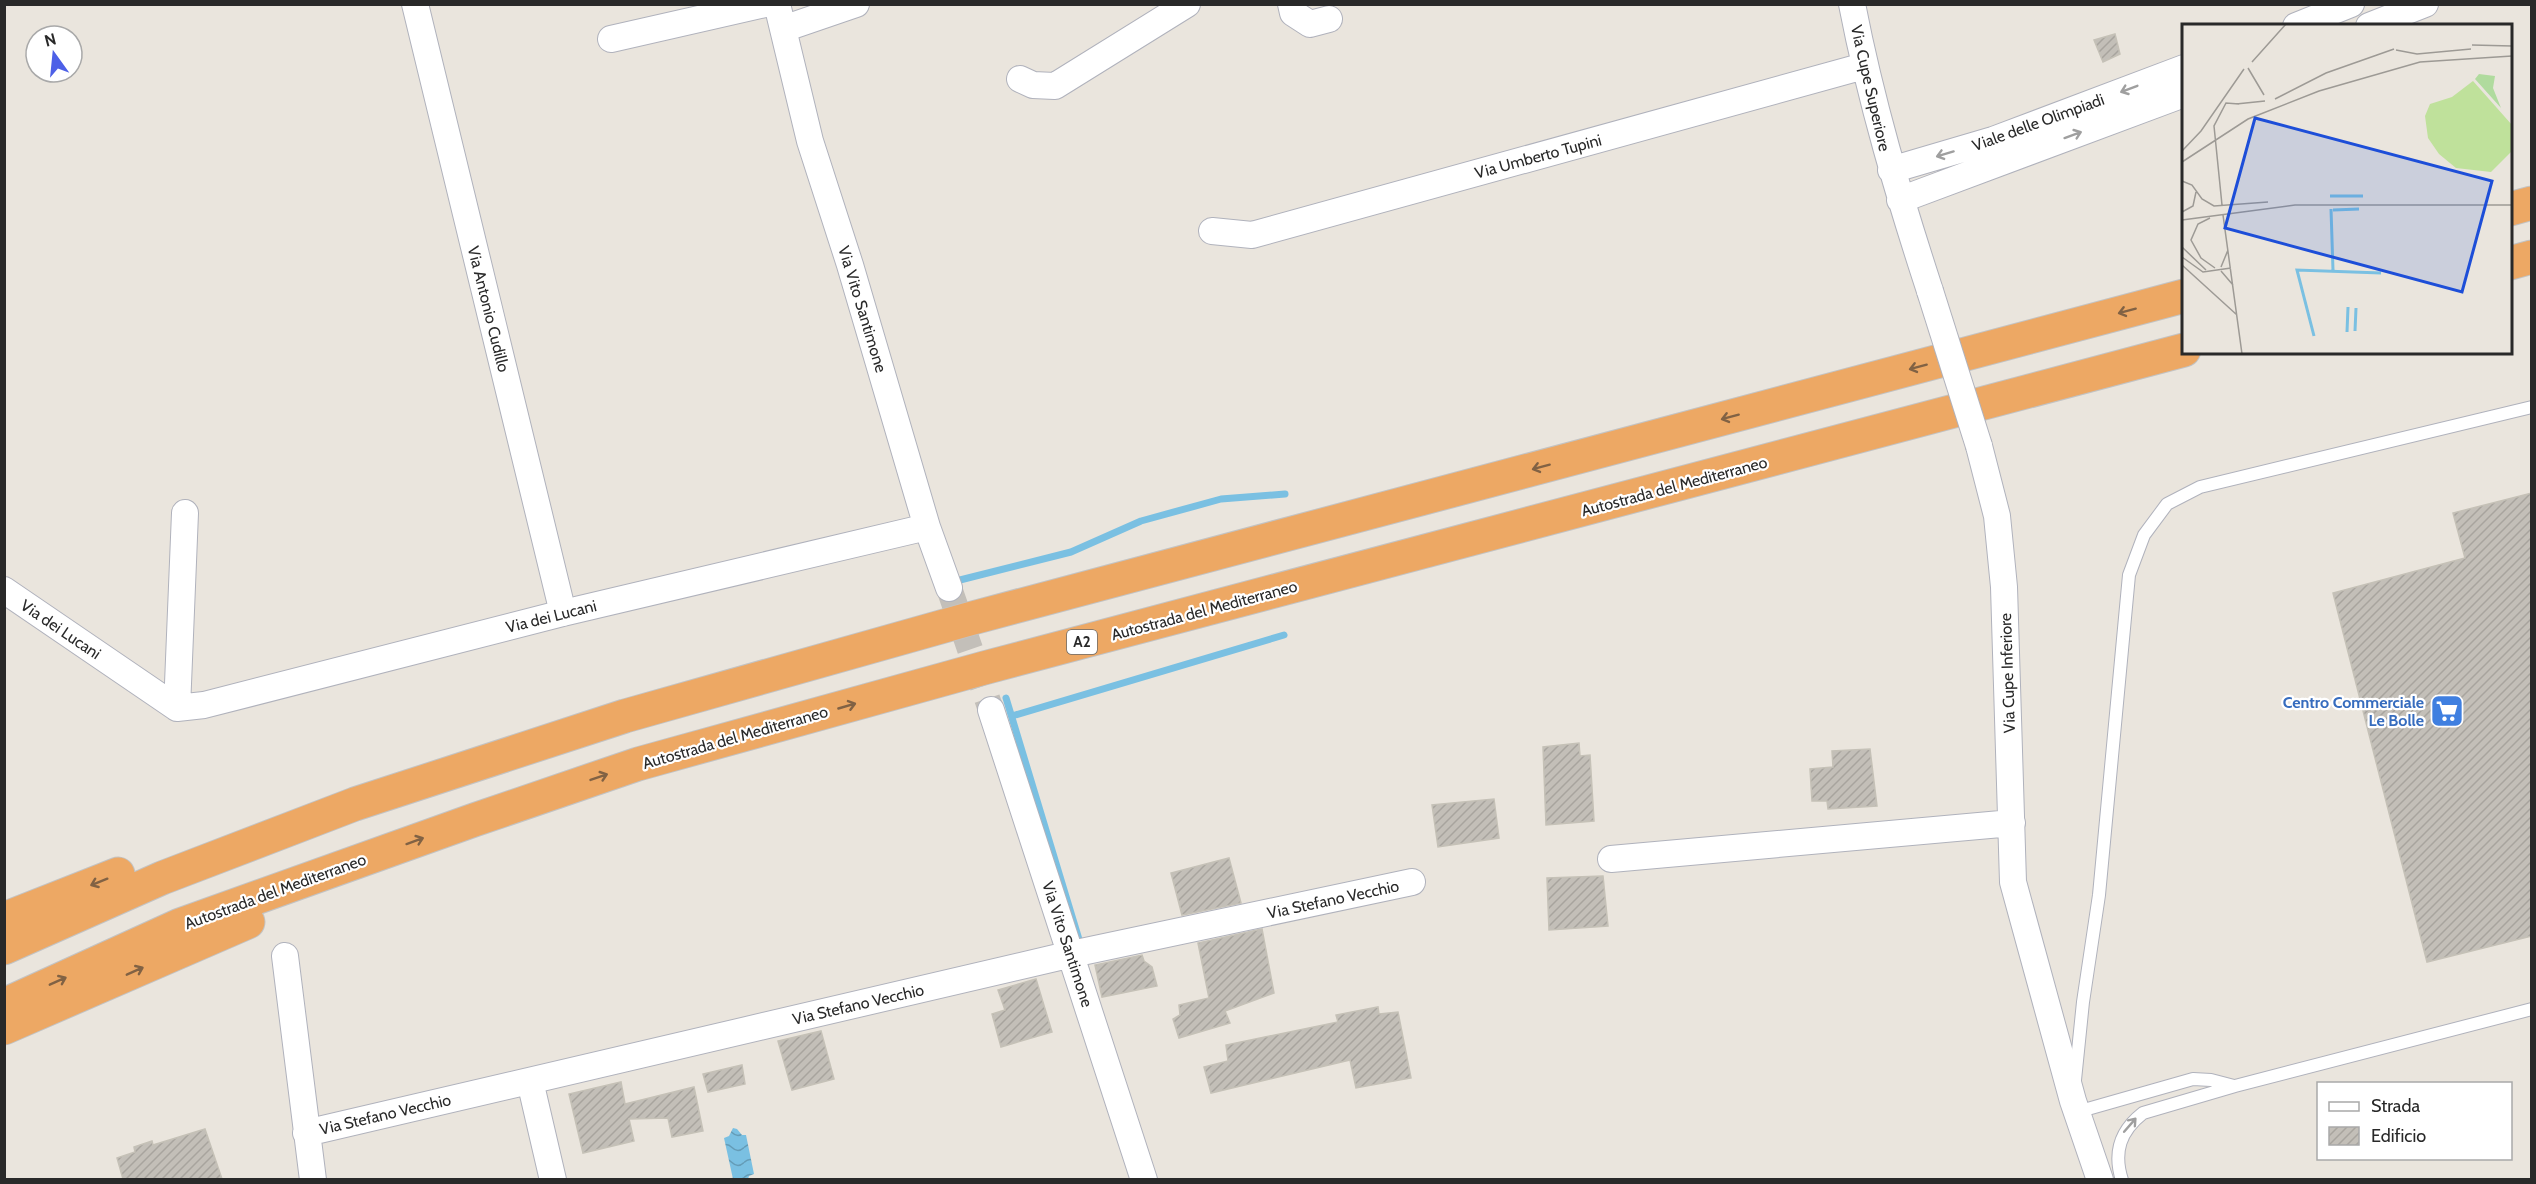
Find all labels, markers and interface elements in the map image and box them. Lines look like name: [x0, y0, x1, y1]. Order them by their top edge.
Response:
street label: Via Cupe Superiore: [1847, 23, 1894, 153]
north arrow: [24, 24, 84, 84]
inset map: [2182, 24, 2512, 354]
text: N: [42, 29, 58, 51]
one-way arrow: [2120, 84, 2139, 95]
street label: Viale delle Olimpiadi: [1970, 90, 2107, 155]
one-way arrow: [2064, 129, 2082, 140]
street label: Via Umberto Tupini: [1473, 130, 1604, 183]
one-way arrow: [1936, 149, 1955, 160]
street label: Via Antonio Cudillo: [464, 244, 513, 374]
street label: Via Vito Santimone: [834, 244, 891, 375]
one-way arrow: [2118, 306, 2137, 317]
one-way arrow: [1909, 361, 1928, 373]
one-way arrow: [1721, 412, 1740, 423]
street label: Autostrada del Mediterraneo: [1579, 452, 1769, 520]
one-way arrow: [1532, 462, 1551, 473]
street label: Autostrada del Mediterraneo: [1109, 576, 1299, 644]
street label: Via dei Lucani: [17, 596, 104, 663]
street label: Via dei Lucani: [504, 596, 598, 637]
street label: Via Cupe Inferiore: [1996, 613, 2019, 733]
road number: A2: [1067, 630, 1097, 654]
place label: Centro Commerciale Le Bolle: [2283, 693, 2424, 730]
supermarket icon: Centro Commerciale Le Bolle: [2429, 693, 2465, 729]
one-way arrow: [837, 700, 856, 711]
street label: Autostrada del Mediterraneo: [640, 702, 830, 773]
one-way arrow: [589, 771, 608, 782]
one-way arrow: [405, 834, 424, 845]
street label: Autostrada del Mediterraneo: [182, 850, 369, 933]
street label: Via Stefano Vecchio: [1265, 876, 1401, 923]
one-way arrow: [91, 877, 109, 888]
street label: Via Vito Santimone: [1038, 879, 1097, 1010]
one-way arrow: [125, 965, 144, 976]
one-way arrow: [48, 974, 66, 986]
street label: Via Stefano Vecchio: [791, 980, 926, 1029]
legend: [2317, 1082, 2512, 1160]
street label: Via Stefano Vecchio: [318, 1090, 453, 1139]
text: Strada: [2371, 1095, 2421, 1117]
one-way arrow: [2123, 1118, 2137, 1133]
text: Edificio: [2371, 1125, 2426, 1147]

